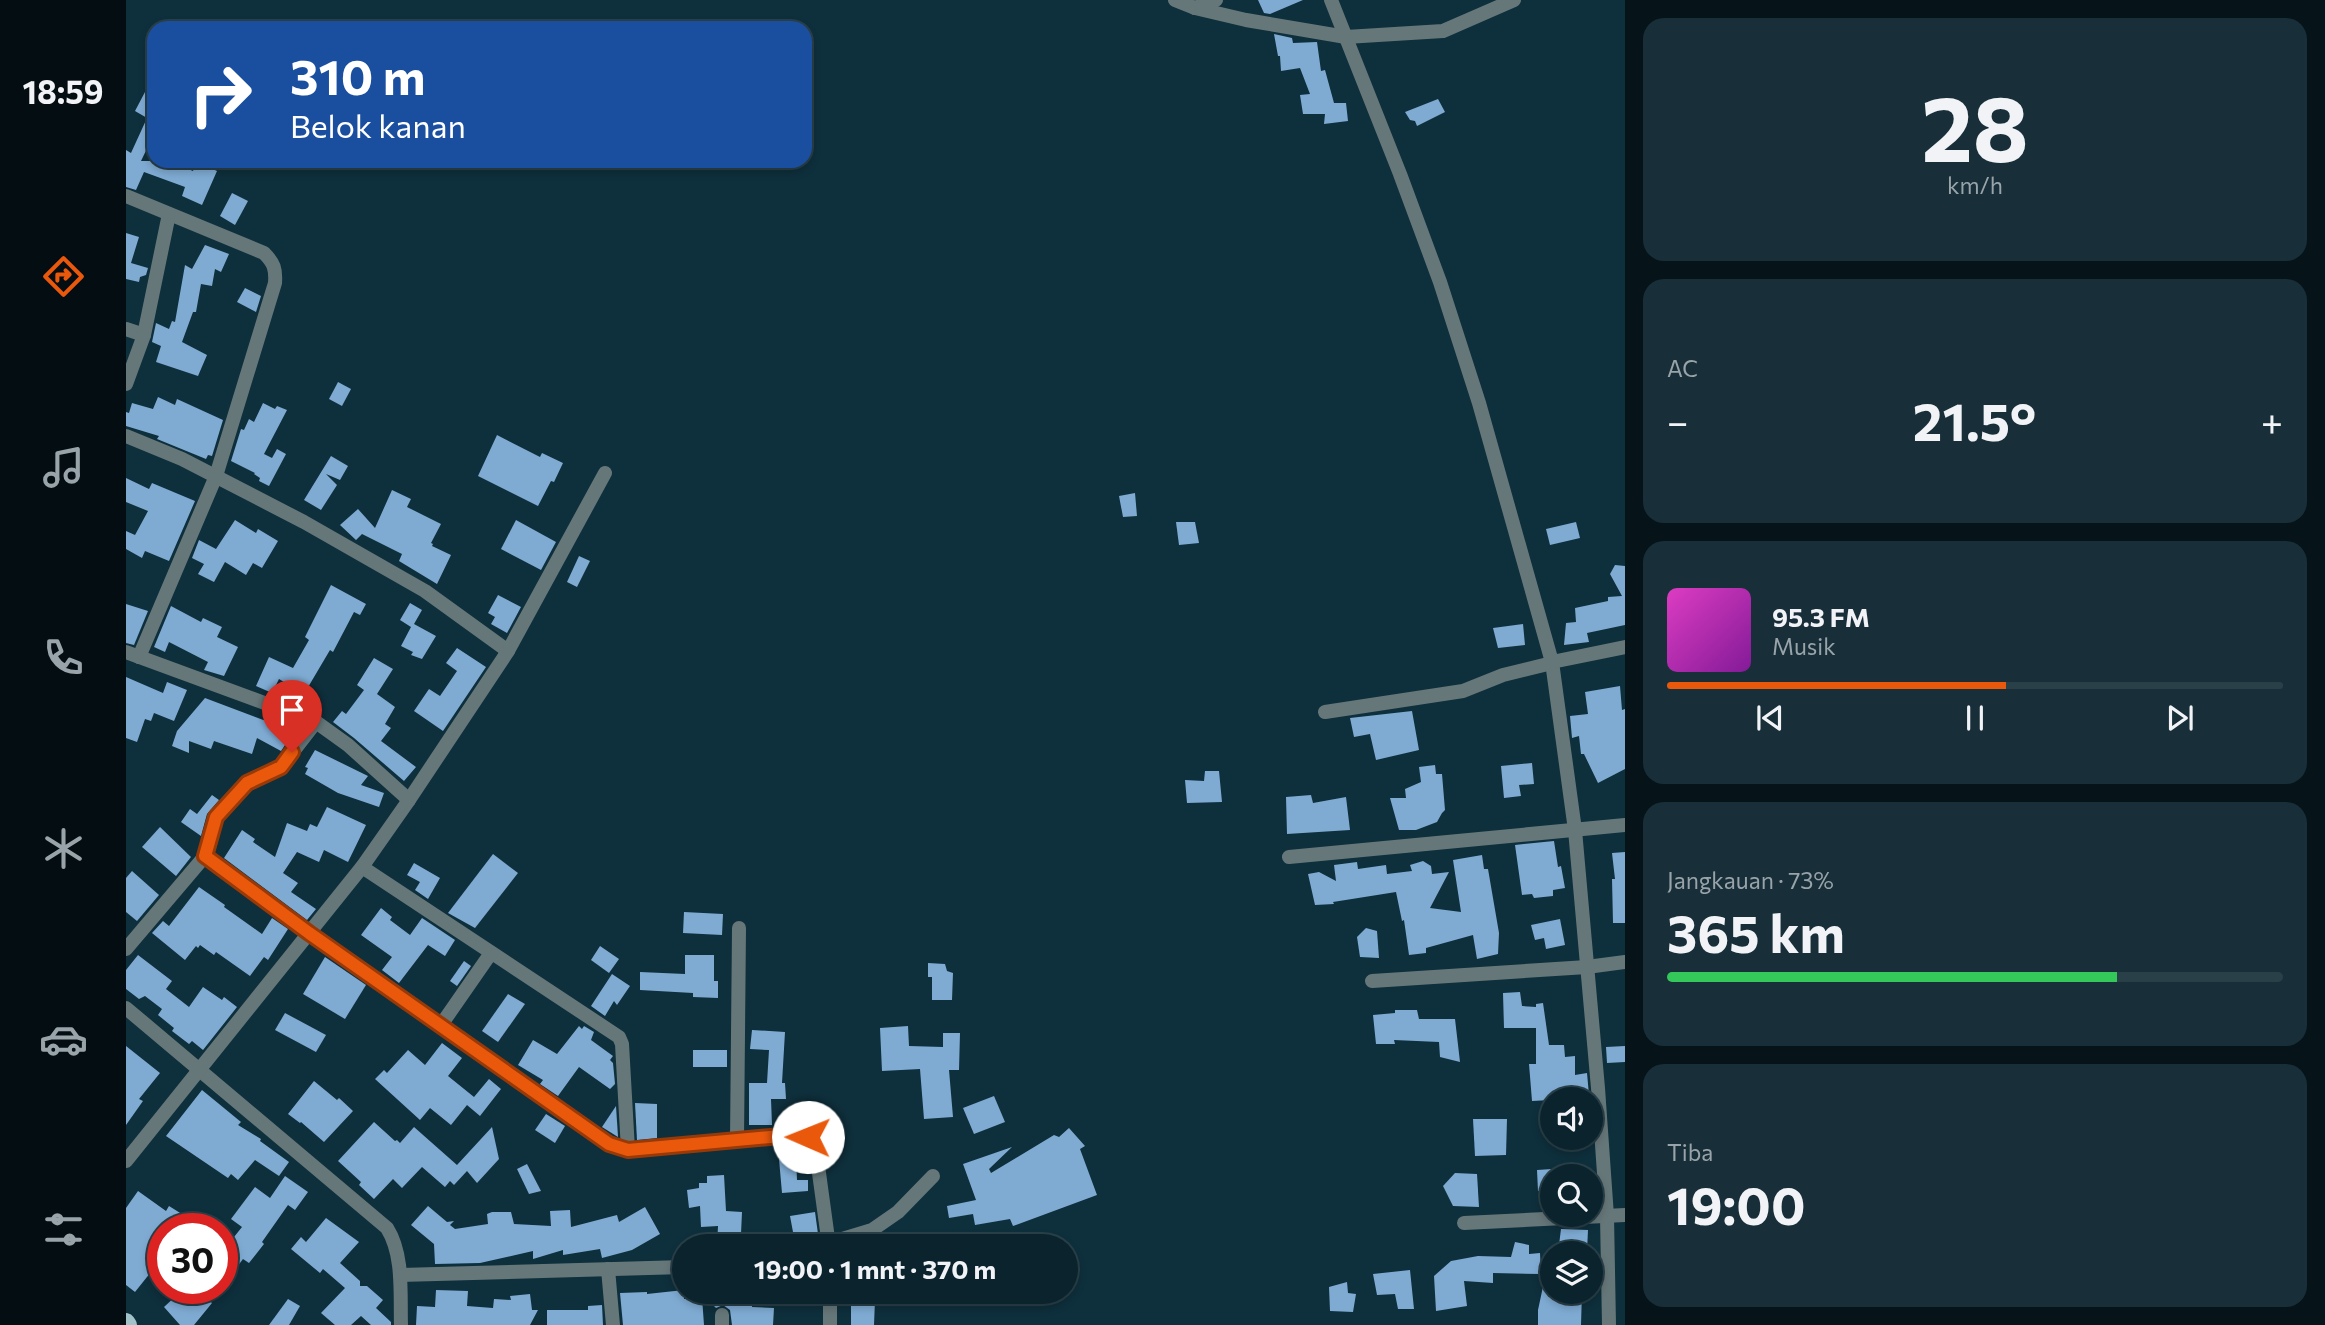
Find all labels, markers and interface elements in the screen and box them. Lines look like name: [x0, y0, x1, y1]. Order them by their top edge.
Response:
text: 310 m: [290, 45, 425, 105]
icon: right: [175, 49, 266, 140]
text: 28: [1921, 69, 2029, 181]
text: 18:59: [22, 71, 104, 111]
text: Belok kanan: [290, 105, 466, 145]
text: km/h: [1947, 171, 2003, 199]
icon: directions: [39, 252, 88, 301]
text: AC: [1667, 354, 1698, 382]
text: 21.5°: [1913, 388, 2036, 452]
text: −: [1667, 397, 1689, 444]
text: +: [2261, 397, 2283, 444]
icon: music: [39, 443, 88, 492]
text: 95.3 FM: [1772, 601, 1870, 632]
text: Musik: [1772, 632, 1836, 660]
icon: phone: [39, 633, 88, 682]
pin: [262, 680, 322, 752]
icon: arrive: [273, 691, 311, 729]
icon: previous: [1751, 699, 1789, 737]
icon: pause: [1956, 699, 1994, 737]
icon: next: [2161, 699, 2199, 737]
icon: climate: [39, 824, 88, 873]
text: Jangkauan · 73%: [1667, 866, 1834, 894]
text: 365 km: [1667, 900, 1845, 964]
icon: car: [39, 1015, 88, 1064]
map controls: [1540, 1087, 1603, 1304]
button: sound: [1540, 1087, 1603, 1150]
position arrow: [771, 1100, 845, 1174]
text: Tiba: [1667, 1138, 1713, 1166]
button: search: [1540, 1164, 1603, 1227]
text: 19:00: [1667, 1172, 1805, 1236]
icon: filters: [39, 1205, 88, 1254]
speed limit sign: 30: [147, 1213, 238, 1304]
button: layers: [1540, 1241, 1603, 1304]
text: 19:00 · 1 mnt · 370 m: [754, 1253, 996, 1284]

